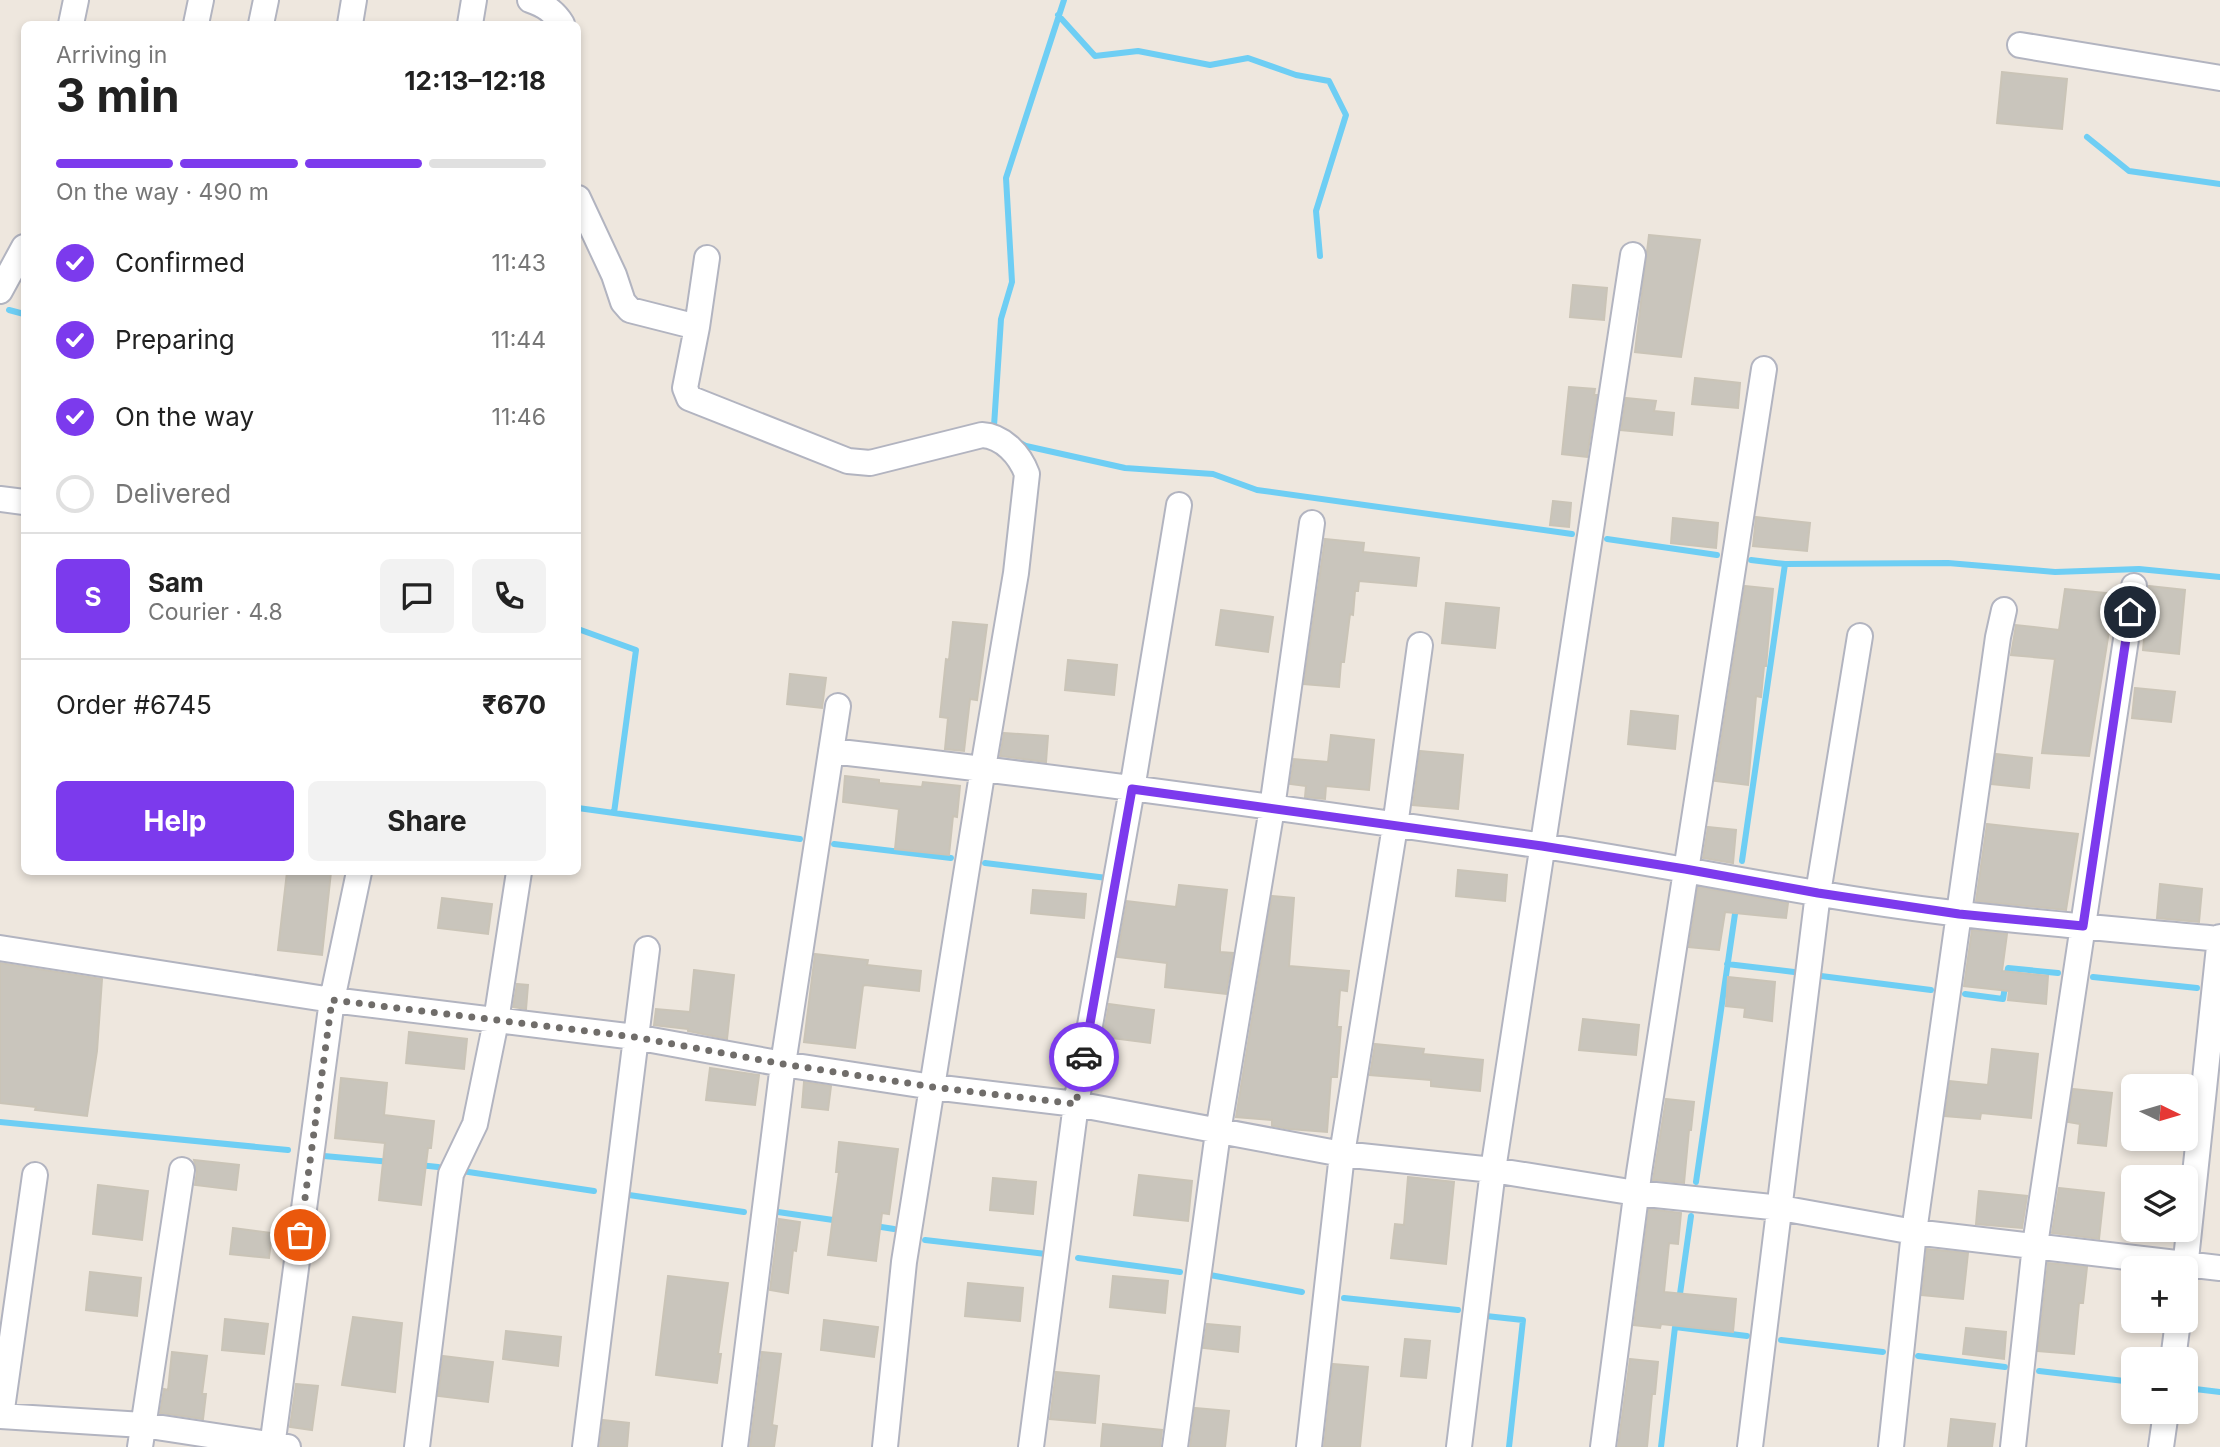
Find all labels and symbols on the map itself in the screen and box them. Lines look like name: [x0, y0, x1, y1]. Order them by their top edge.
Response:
pin: [2100, 582, 2160, 642]
courier: [1049, 1022, 1119, 1092]
north arrow: [2121, 1074, 2198, 1152]
pin: [270, 1205, 330, 1265]

